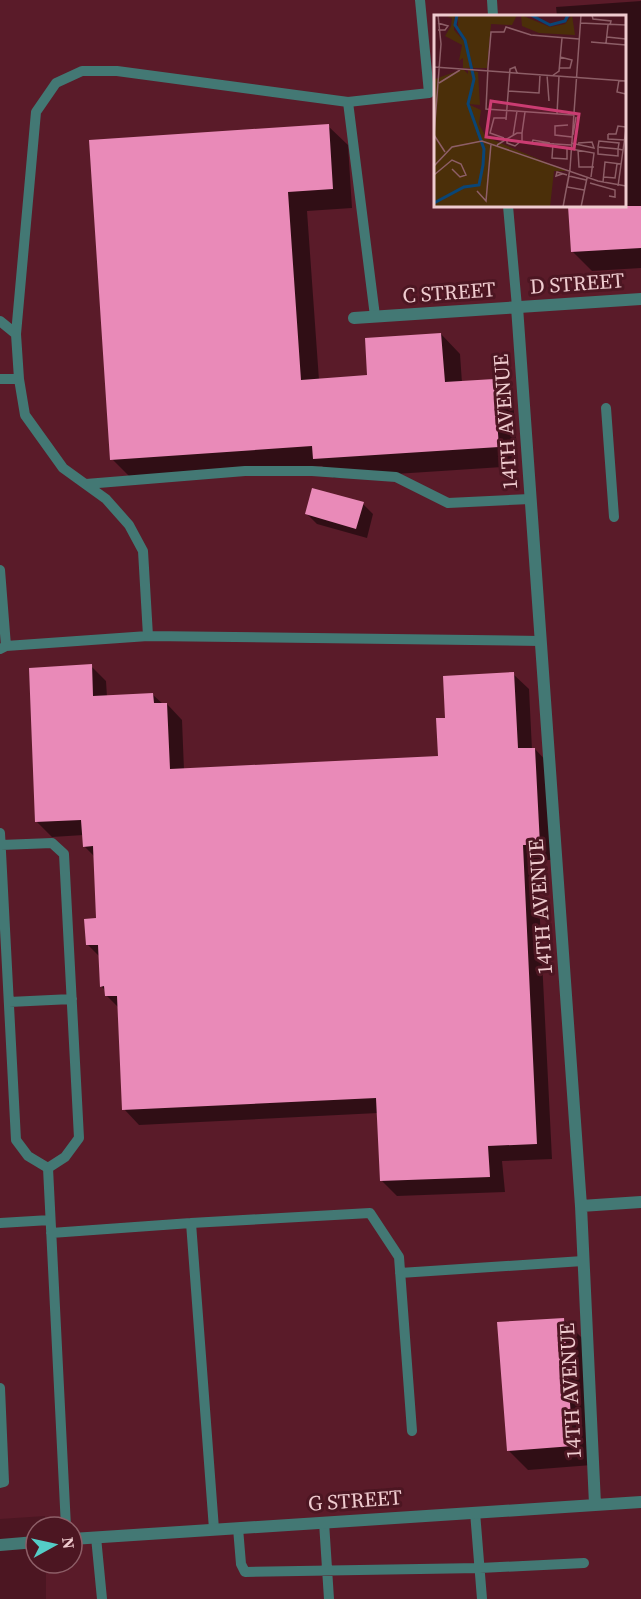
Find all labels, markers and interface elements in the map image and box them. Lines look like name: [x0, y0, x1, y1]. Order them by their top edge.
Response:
inset map: [434, 15, 626, 207]
street label: D STREET: [529, 265, 626, 301]
street label: C STREET: [402, 274, 497, 310]
street label: 14TH AVENUE: [486, 353, 524, 491]
street label: 14TH AVENUE: [521, 838, 559, 976]
street label: 14TH AVENUE: [552, 1322, 588, 1460]
street label: G STREET: [307, 1482, 403, 1518]
north arrow: [24, 1515, 84, 1575]
text: N: [57, 1536, 81, 1551]

